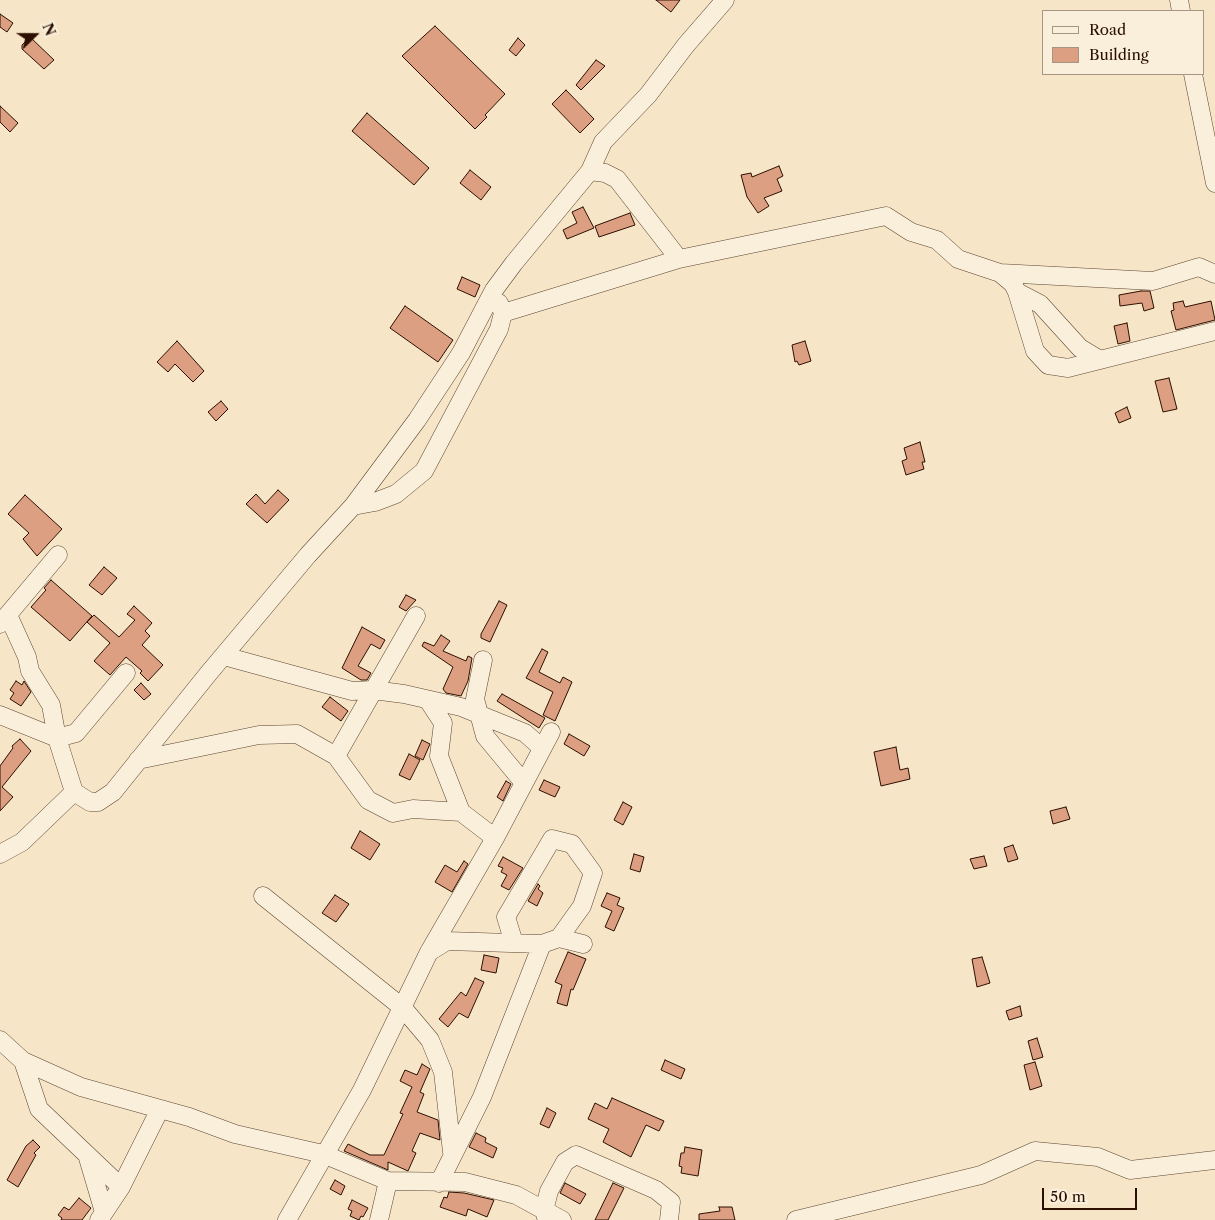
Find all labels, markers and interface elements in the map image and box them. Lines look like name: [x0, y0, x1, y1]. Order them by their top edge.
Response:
north arrow: [10, 10, 60, 60]
legend: [1042, 10, 1205, 75]
text: N: [38, 20, 60, 38]
text: Road: [1089, 20, 1126, 39]
text: Building: [1089, 45, 1149, 64]
scale bar: [1045, 1178, 1140, 1210]
text: 50 m: [1050, 1187, 1086, 1206]

